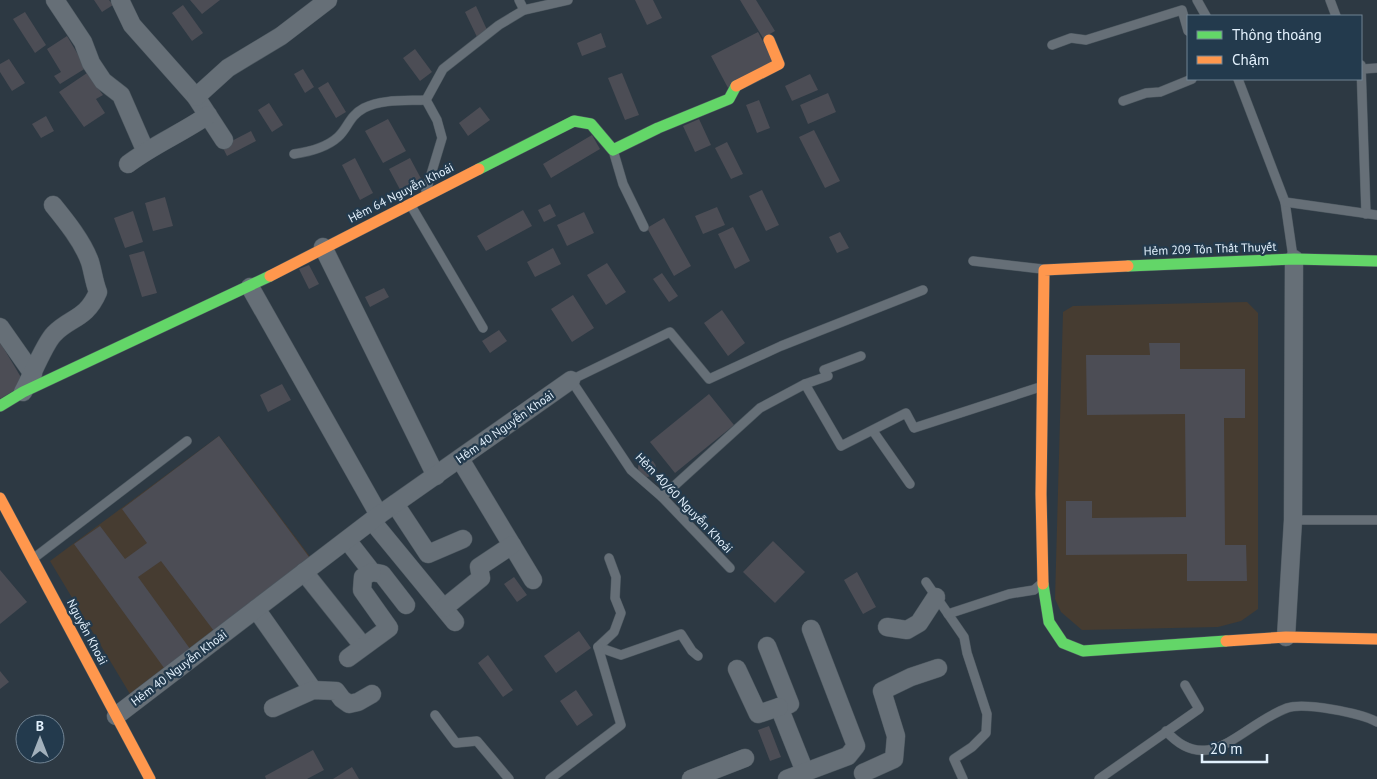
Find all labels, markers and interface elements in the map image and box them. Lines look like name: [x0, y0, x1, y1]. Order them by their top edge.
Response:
legend: [1187, 15, 1362, 80]
text: Thông thoáng: [1232, 25, 1322, 44]
text: Chậm: [1232, 50, 1269, 69]
street label: Hẻm 64 Nguyễn Khoái: [345, 159, 456, 226]
street label: Hẻm 209 Tôn Thất Thuyết: [1143, 239, 1277, 258]
street label: Hẻm 40 Nguyễn Khoái: [453, 387, 557, 466]
street label: Hẻm 40/60 Nguyễn Khoái: [632, 449, 736, 556]
street label: Nguyễn Khoái: [64, 596, 111, 667]
street label: Hẻm 40 Nguyễn Khoái: [128, 627, 230, 709]
north arrow: [15, 714, 65, 764]
text: B: [36, 717, 44, 735]
scale bar: [1202, 732, 1267, 764]
text: 20 m: [1210, 739, 1243, 758]

